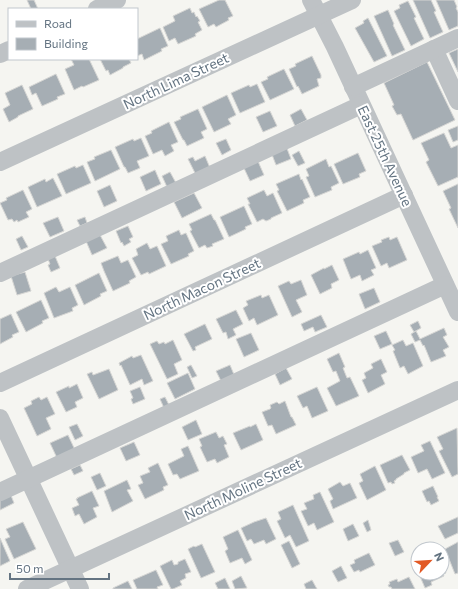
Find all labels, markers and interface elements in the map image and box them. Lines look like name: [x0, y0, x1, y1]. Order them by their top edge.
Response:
legend: [8, 8, 138, 60]
text: Road: [44, 16, 72, 30]
text: Building: [44, 36, 88, 50]
street label: North Lima Street: [120, 49, 231, 112]
street label: East 25th Avenue: [355, 103, 416, 209]
street label: North Macon Street: [141, 254, 263, 323]
street label: North Moline Street: [181, 454, 304, 523]
north arrow: [410, 541, 450, 581]
text: N: [432, 550, 447, 563]
scale bar: [10, 555, 109, 581]
text: 50 m: [16, 561, 44, 575]

